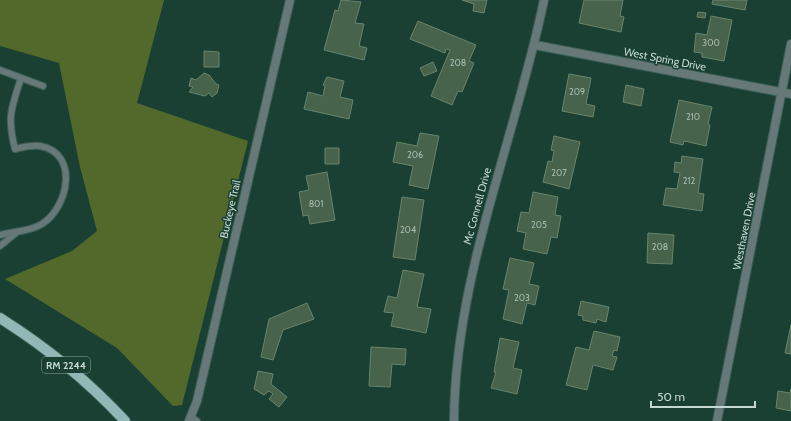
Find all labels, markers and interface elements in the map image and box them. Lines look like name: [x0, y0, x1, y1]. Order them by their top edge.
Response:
house number: 300: [702, 37, 720, 48]
street label: West Spring Drive: [623, 44, 708, 74]
house number: 208: [450, 57, 466, 68]
house number: 209: [569, 86, 585, 97]
house number: 210: [686, 111, 700, 122]
house number: 206: [407, 149, 423, 160]
street label: Mc Connell Drive: [460, 166, 494, 246]
house number: 207: [551, 167, 567, 178]
house number: 212: [683, 175, 695, 186]
street label: Buckeye Trail: [216, 178, 244, 240]
street label: Westhaven Drive: [730, 190, 758, 271]
house number: 801: [309, 198, 323, 209]
house number: 205: [531, 219, 547, 230]
house number: 204: [400, 224, 416, 235]
house number: 208: [652, 241, 668, 252]
house number: 203: [514, 292, 530, 303]
road number: RM 2244: [42, 357, 90, 373]
scale bar: [651, 383, 755, 409]
text: 50 m: [657, 389, 685, 404]

